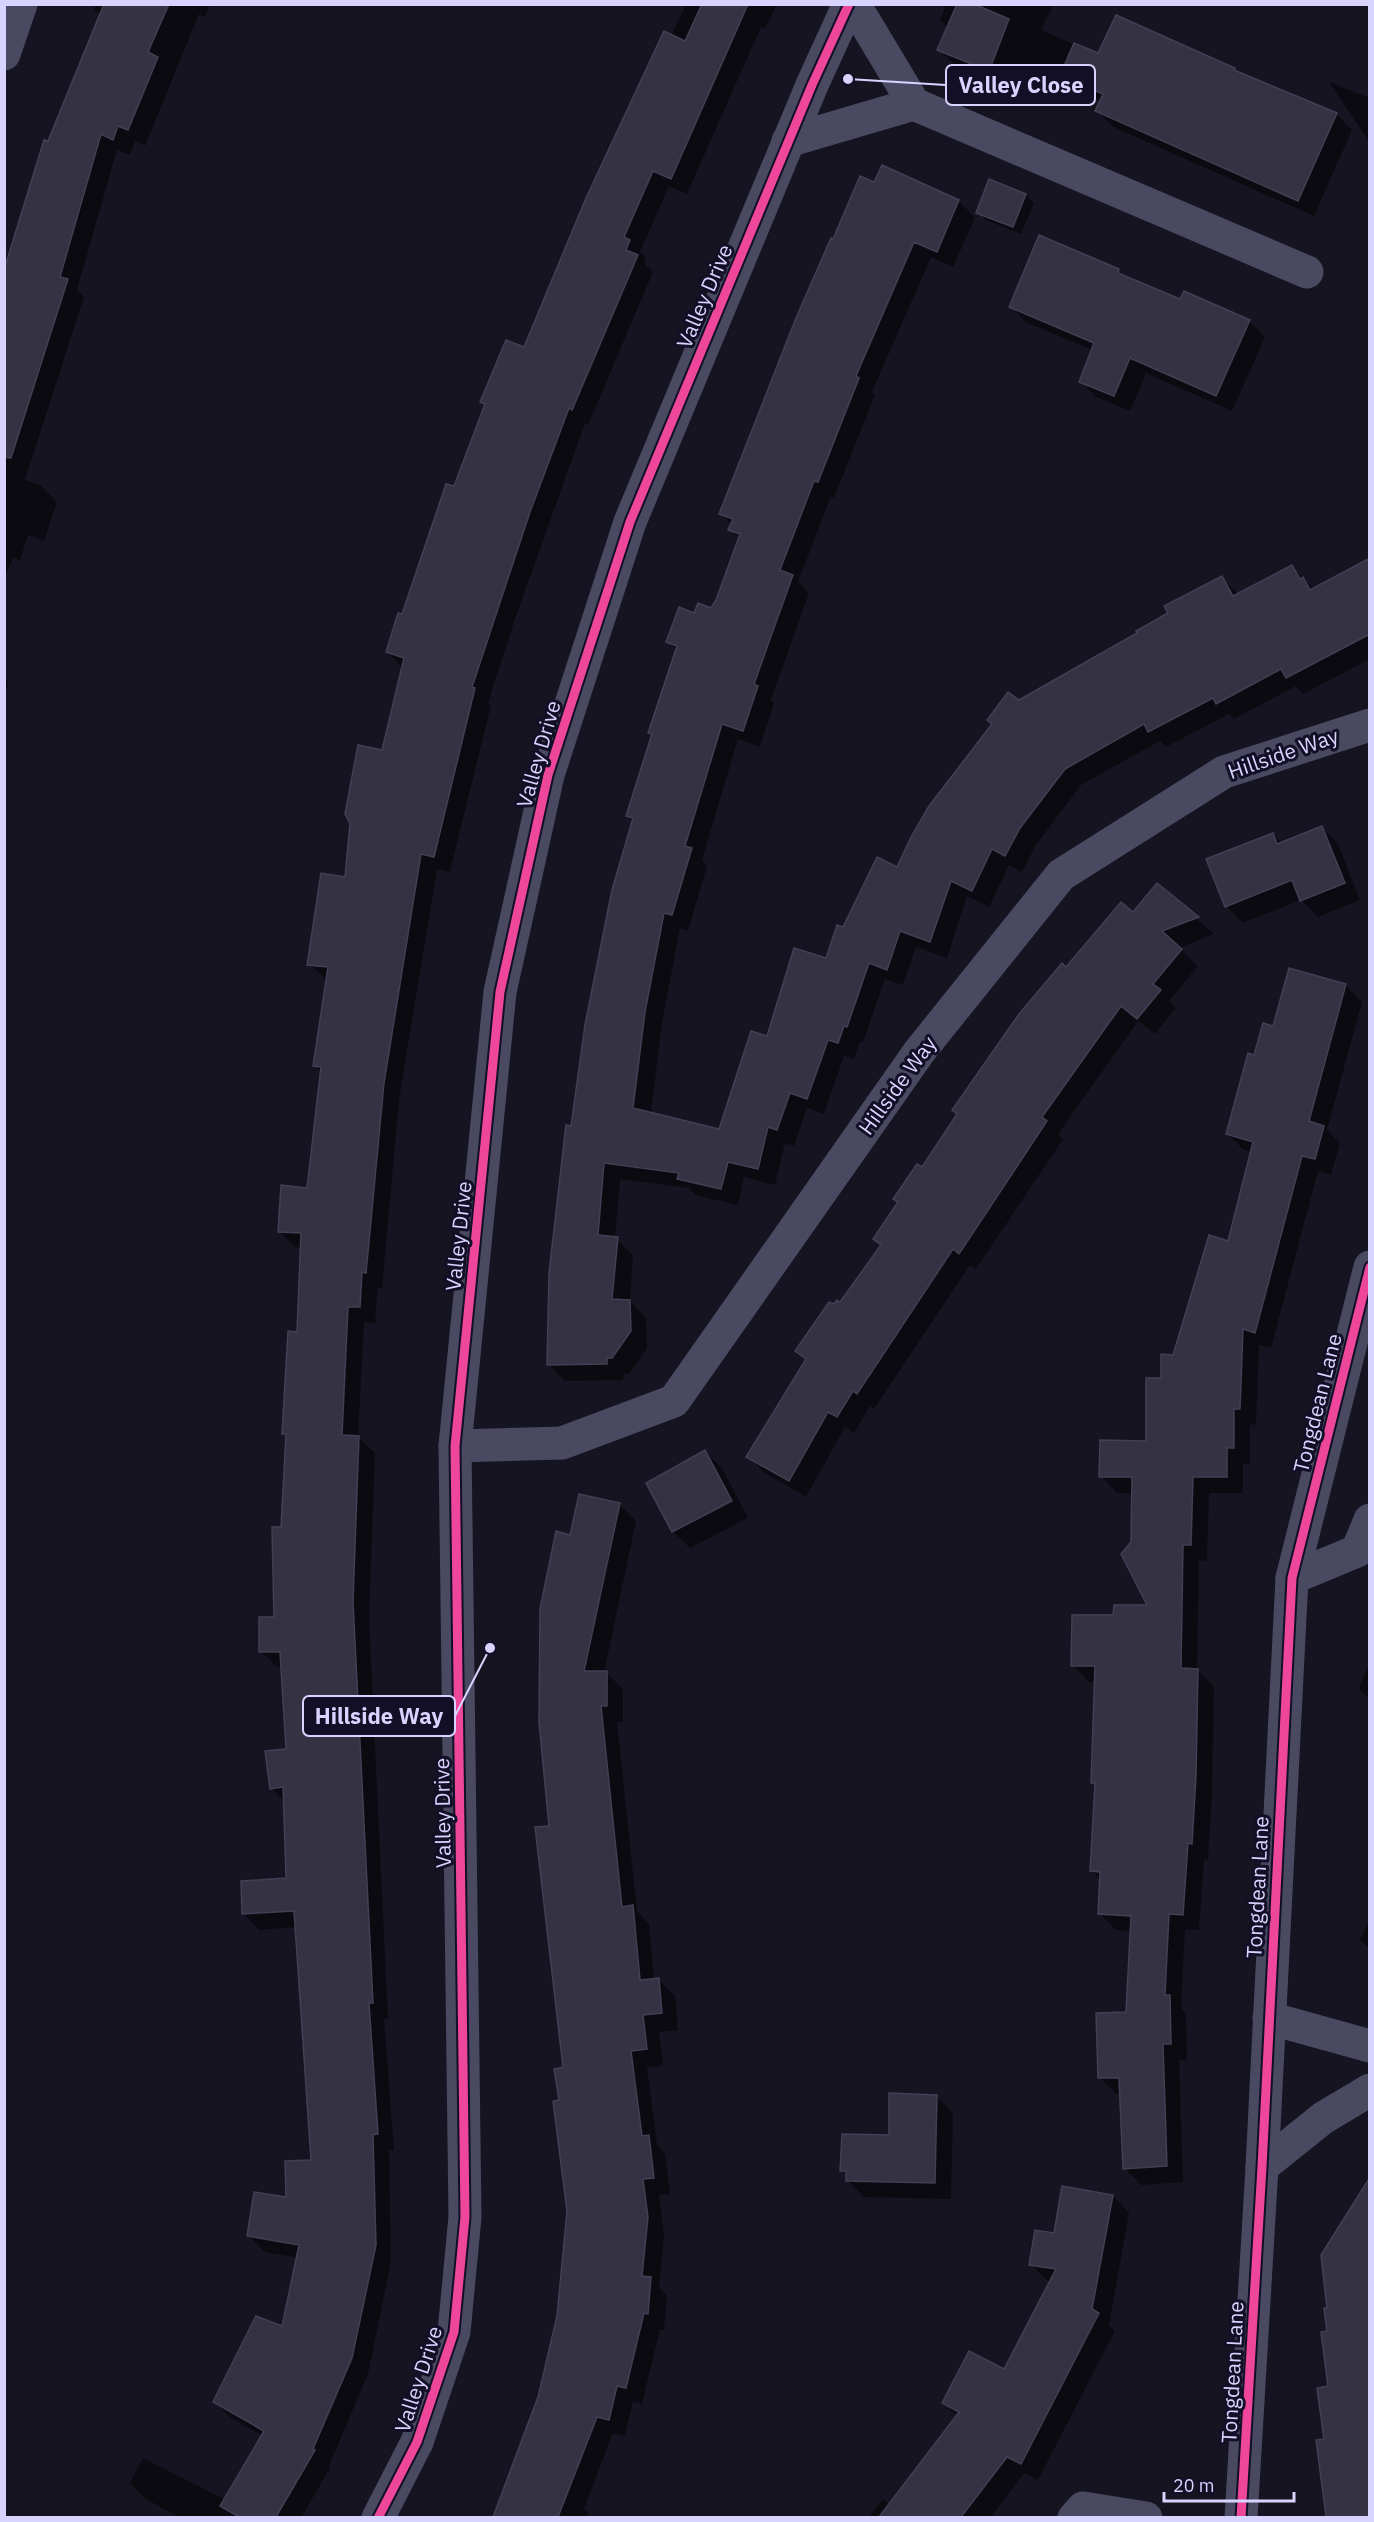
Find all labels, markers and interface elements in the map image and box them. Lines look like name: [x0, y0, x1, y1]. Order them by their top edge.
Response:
callout: Valley Close: [946, 65, 1095, 105]
text: Valley Close: [958, 70, 1084, 99]
street label: Valley Drive: [670, 240, 738, 352]
street label: Valley Drive: [509, 697, 567, 811]
street label: Hillside Way: [1224, 721, 1343, 785]
street label: Hillside Way: [852, 1030, 943, 1140]
street label: Valley Drive: [438, 1180, 478, 1292]
street label: Tongdean Lane: [1286, 1331, 1348, 1475]
callout: Hillside Way: [303, 1696, 455, 1736]
text: Hillside Way: [315, 1701, 443, 1730]
street label: Valley Drive: [427, 1758, 457, 1868]
street label: Tongdean Lane: [1239, 1815, 1275, 1959]
street label: Tongdean Lane: [1214, 2300, 1250, 2444]
street label: Valley Drive: [388, 2322, 448, 2436]
scale bar: [1164, 2465, 1294, 2503]
text: 20 m: [1173, 2474, 1215, 2497]

